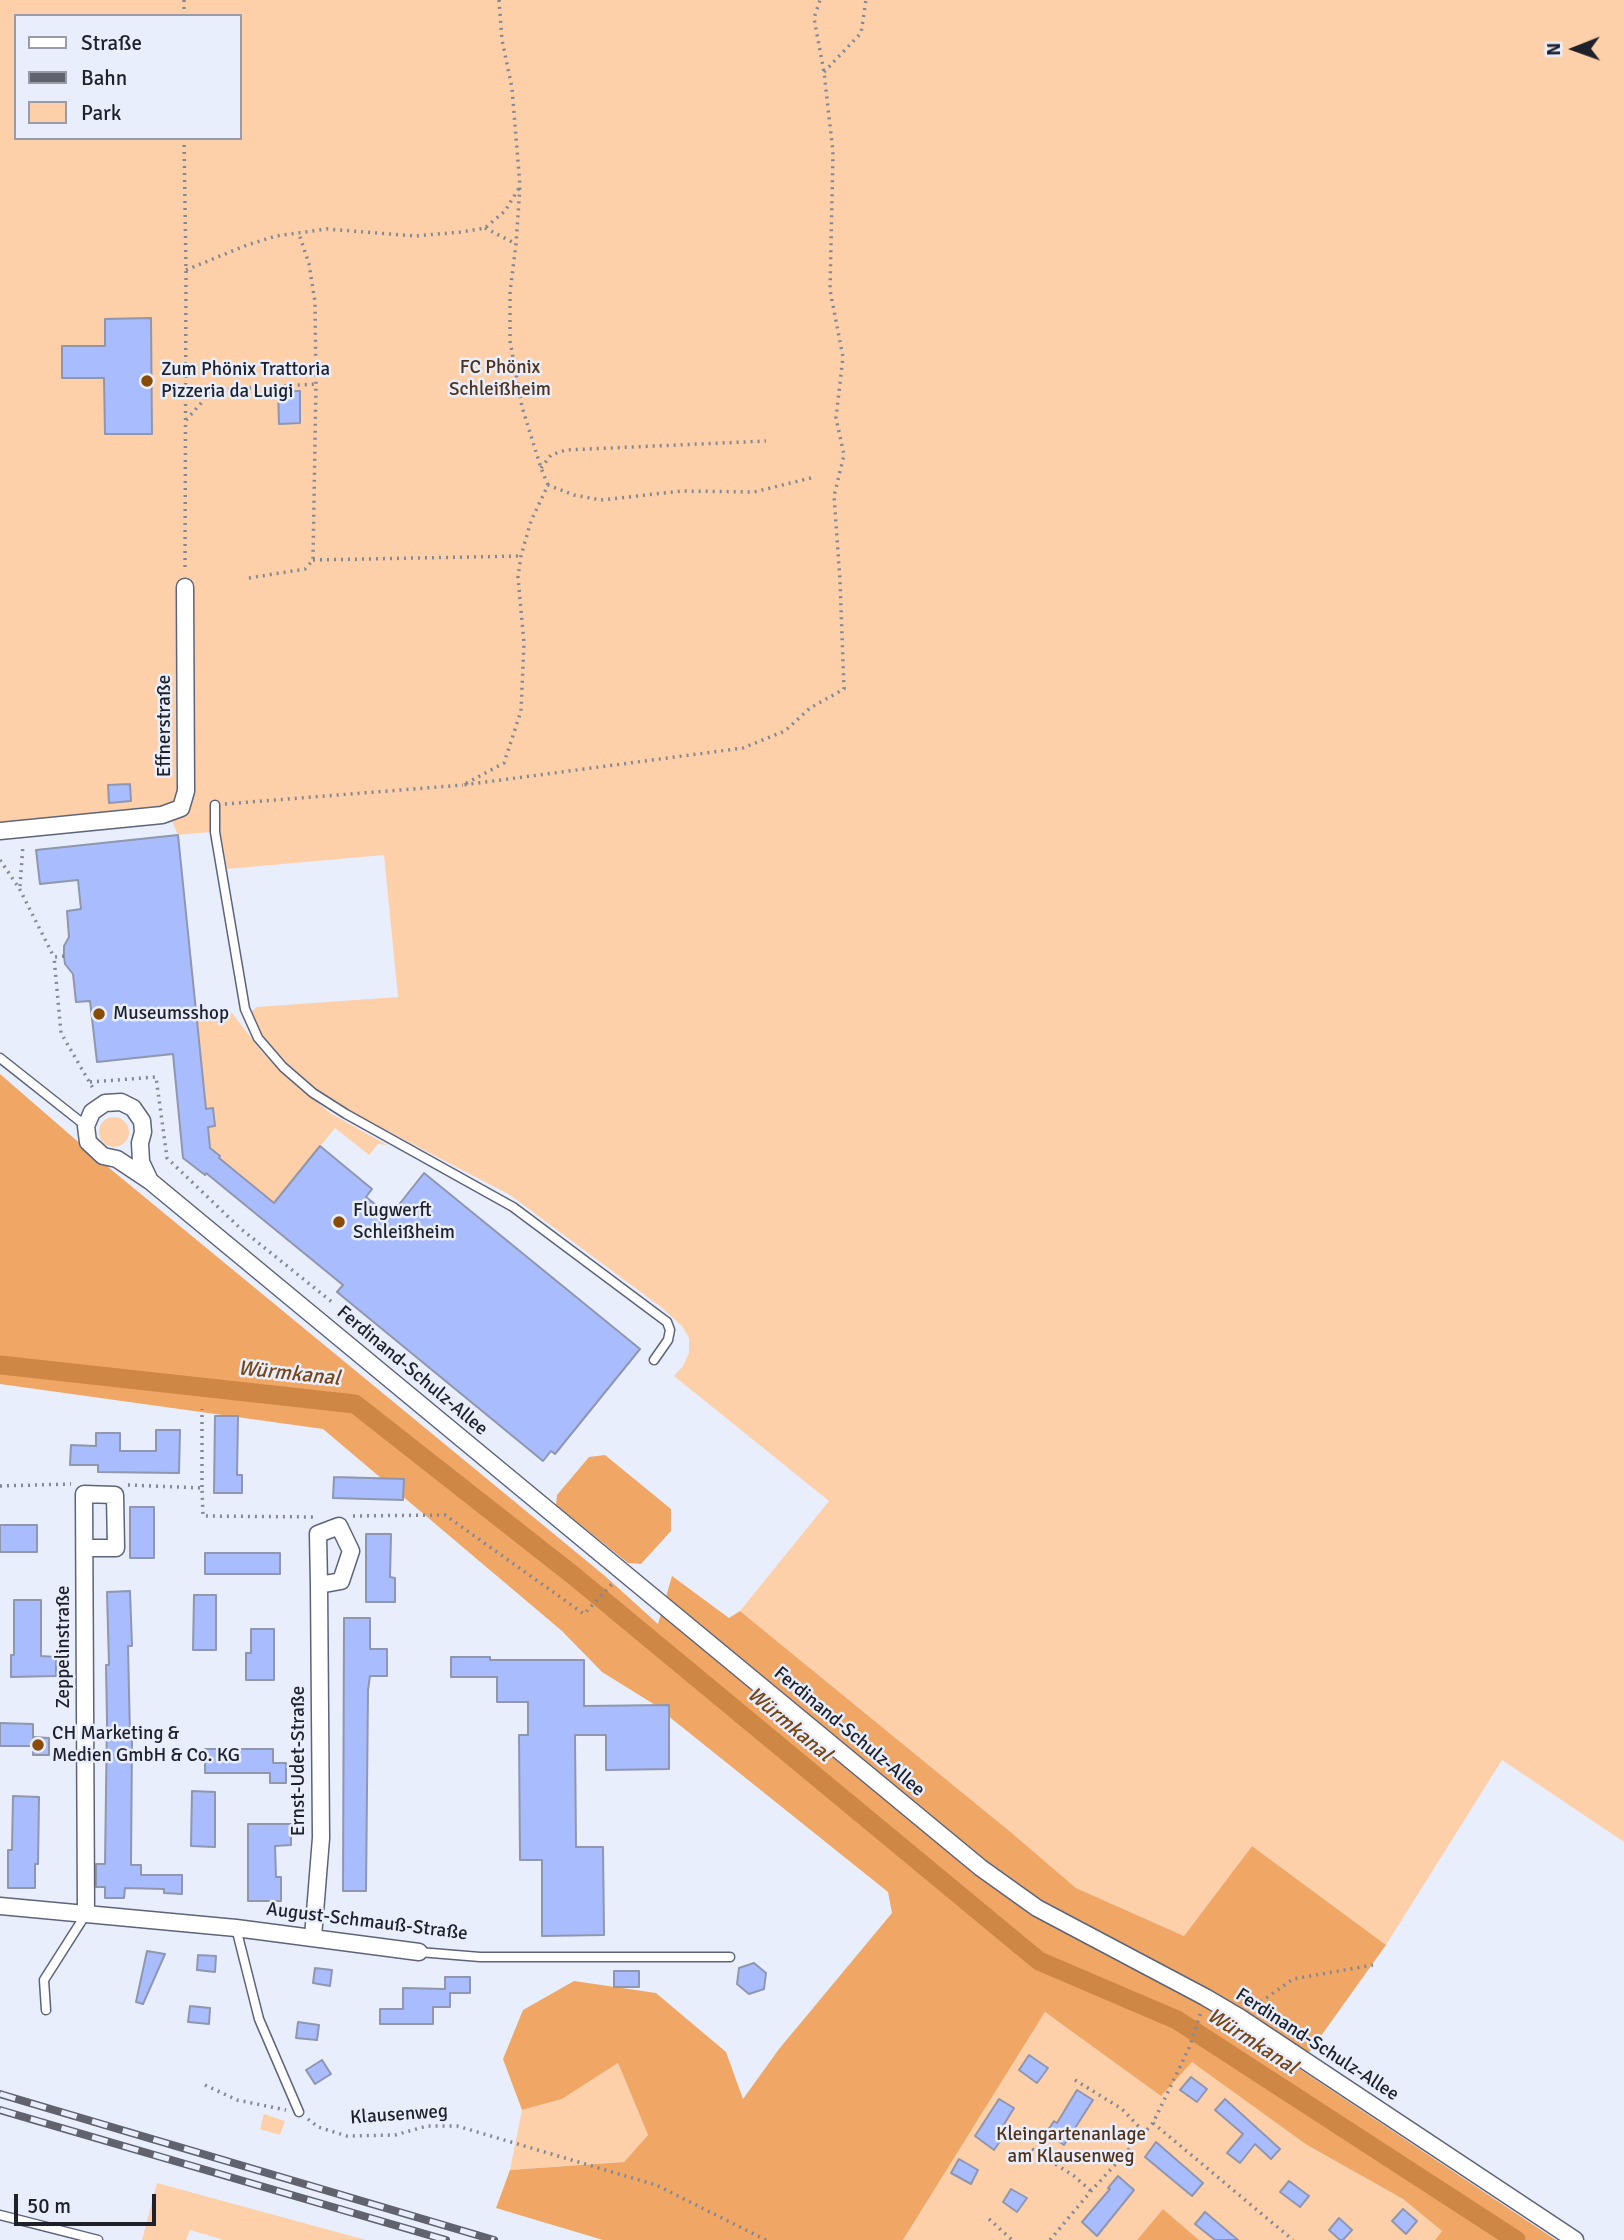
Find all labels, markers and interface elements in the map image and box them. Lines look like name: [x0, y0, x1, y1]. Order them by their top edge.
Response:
legend: [14, 14, 242, 140]
north arrow: [1540, 14, 1610, 84]
text: Straße: [81, 30, 142, 56]
text: N: [1542, 43, 1566, 56]
text: Bahn: [81, 65, 127, 91]
text: Park: [81, 100, 121, 126]
park label: FC Phönix Schleißheim: [449, 357, 551, 401]
place label: Zum Phönix Trattoria Pizzeria da Luigi: [161, 359, 330, 403]
marker: Zum Phönix Trattoria Pizzeria da Luigi: [139, 373, 155, 389]
street label: Effnerstraße: [154, 675, 176, 777]
place label: Museumsshop: [113, 1003, 229, 1025]
marker: Museumsshop: [91, 1006, 107, 1022]
place label: Flugwerft Schleißheim: [353, 1200, 455, 1244]
marker: Flugwerft Schleißheim: [331, 1214, 347, 1230]
street label: Ferdinand-Schulz-Allee: [332, 1301, 492, 1441]
water label: Würmkanal: [237, 1356, 341, 1392]
street label: Zeppelinstraße: [53, 1585, 75, 1709]
street label: Ferdinand-Schulz-Allee: [769, 1662, 929, 1802]
water label: Würmkanal: [742, 1682, 836, 1768]
street label: Ernst-Udet-Straße: [288, 1686, 310, 1836]
place label: CH Marketing & Medien GmbH & Co. KG: [52, 1723, 240, 1767]
marker: CH Marketing & Medien GmbH & Co. KG: [30, 1737, 46, 1753]
street label: August-Schmauß-Straße: [265, 1898, 469, 1946]
street label: Ferdinand-Schulz-Allee: [1231, 1984, 1403, 2106]
water label: Würmkanal: [1202, 2004, 1302, 2080]
street label: Klausenweg: [349, 2100, 449, 2130]
park label: Kleingartenanlage am Klausenweg: [996, 2124, 1146, 2168]
scale bar: [18, 2180, 159, 2224]
text: 50 m: [27, 2193, 71, 2219]

